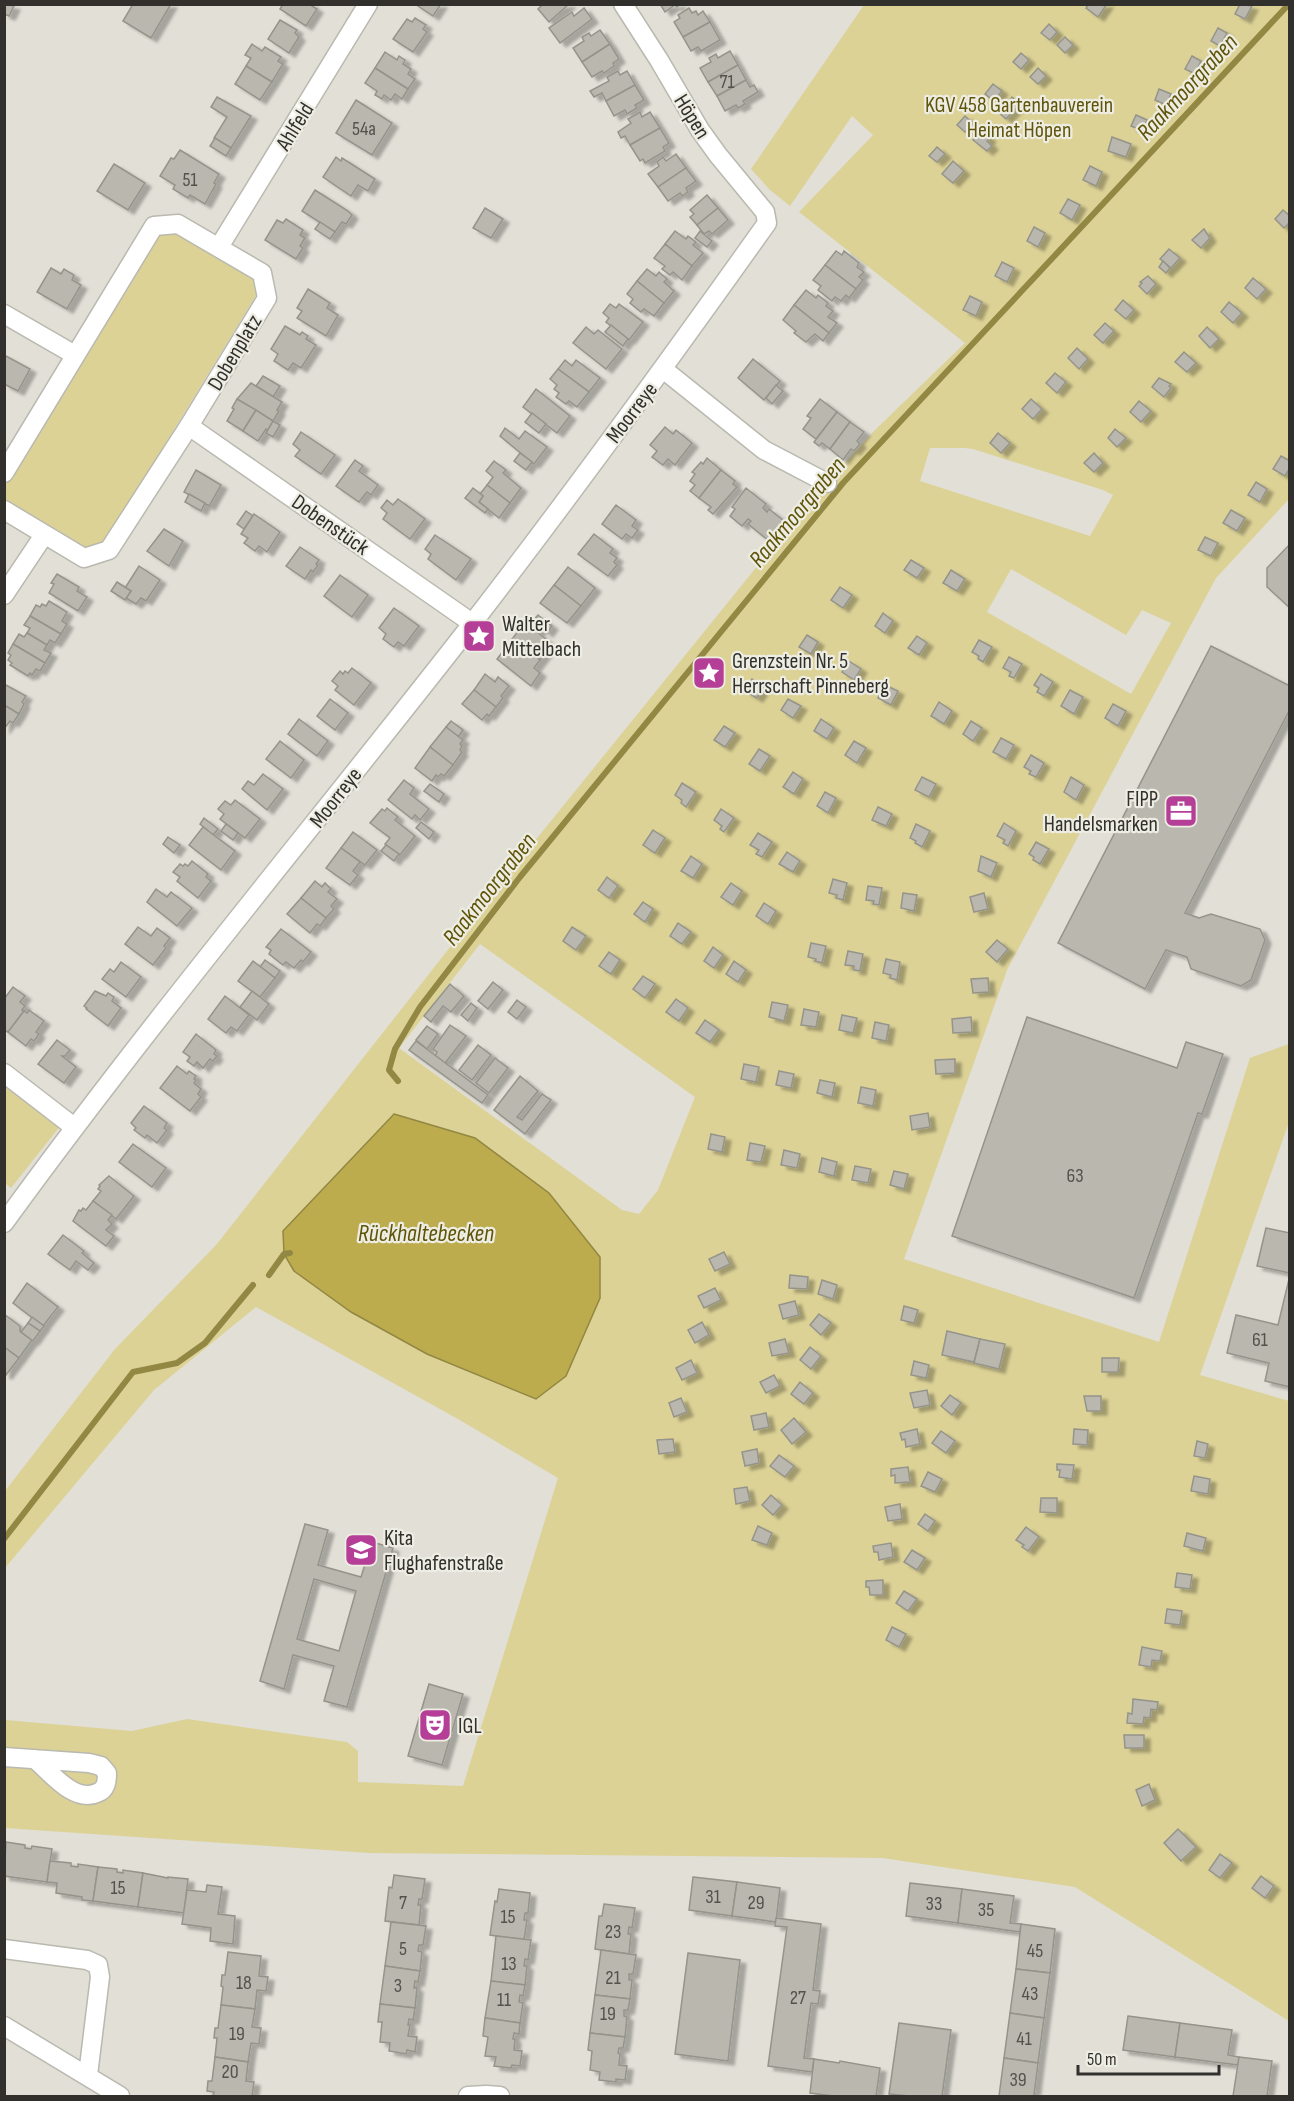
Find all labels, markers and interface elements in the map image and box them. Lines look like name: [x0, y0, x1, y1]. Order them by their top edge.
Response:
water label: Raakmoorgraben: [1131, 28, 1244, 147]
house number: 71: [719, 70, 735, 94]
street label: Höpen: [668, 89, 716, 144]
park label: KGV 458 Gartenbauverein Heimat Höpen: [925, 92, 1113, 144]
street label: Ahlfeld: [270, 98, 320, 157]
house number: 54a: [352, 117, 376, 141]
house number: 51: [182, 168, 198, 192]
street label: Dobenplatz: [202, 310, 268, 396]
street label: Moorreye: [601, 377, 664, 449]
water label: Raakmoorgraben: [743, 451, 852, 573]
street label: Dobenstück: [286, 489, 375, 562]
place label: Walter Mittelbach: [502, 611, 581, 663]
place icon: Walter Mittelbach: [461, 618, 497, 654]
place label: Grenzstein Nr. 5 Herrschaft Pinneberg: [732, 648, 889, 700]
place icon: Grenzstein Nr. 5 Herrschaft Pinneberg: [691, 655, 727, 691]
street label: Moorreye: [304, 762, 368, 834]
place label: FIPP Handelsmarken: [1044, 786, 1158, 838]
office icon: FIPP Handelsmarken: [1163, 793, 1199, 829]
water label: Raakmoorgraben: [436, 827, 542, 951]
house number: 63: [1066, 1164, 1084, 1188]
water label: Rückhaltebecken: [358, 1219, 494, 1248]
house number: 61: [1252, 1328, 1268, 1352]
place label: Kita Flughafenstraße: [384, 1525, 504, 1577]
school or university icon: Kita Flughafenstraße: [343, 1532, 379, 1568]
theatre icon: IGL: [417, 1707, 453, 1743]
place label: IGL: [458, 1713, 482, 1740]
house number: 15: [110, 1876, 126, 1900]
house number: 31: [705, 1885, 721, 1909]
house number: 7: [399, 1891, 407, 1915]
house number: 29: [747, 1891, 765, 1915]
house number: 33: [926, 1892, 942, 1916]
house number: 35: [978, 1898, 994, 1922]
house number: 15: [500, 1905, 516, 1929]
house number: 23: [605, 1920, 621, 1944]
house number: 5: [399, 1937, 407, 1961]
house number: 45: [1027, 1939, 1043, 1963]
house number: 13: [501, 1952, 517, 1976]
house number: 21: [605, 1966, 621, 1990]
house number: 18: [236, 1971, 252, 1995]
house number: 3: [394, 1974, 402, 1998]
house number: 43: [1022, 1982, 1038, 2006]
house number: 27: [790, 1986, 806, 2010]
house number: 11: [497, 1988, 511, 2012]
house number: 19: [600, 2002, 616, 2026]
house number: 19: [229, 2022, 245, 2046]
house number: 41: [1016, 2027, 1032, 2051]
scale bar: [1078, 2038, 1219, 2076]
text: 50 m: [1087, 2049, 1117, 2070]
house number: 20: [221, 2060, 239, 2084]
house number: 39: [1009, 2068, 1027, 2092]

